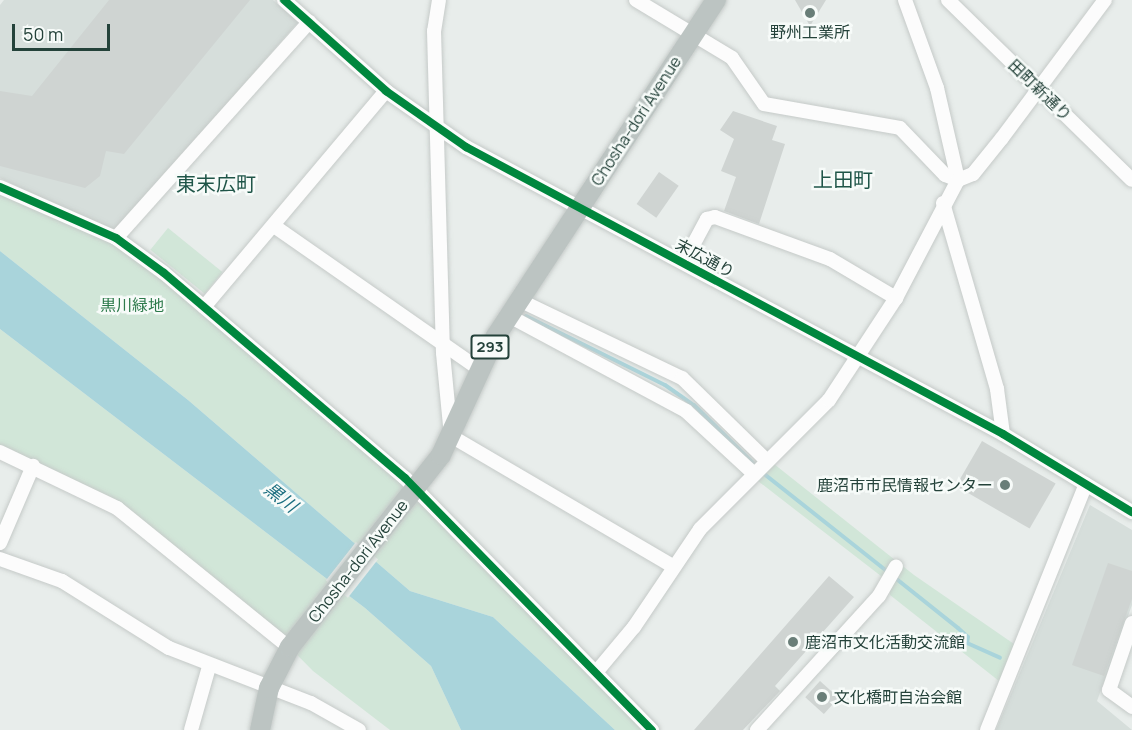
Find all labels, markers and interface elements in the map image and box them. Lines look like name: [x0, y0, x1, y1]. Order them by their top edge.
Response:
marker: 野州工業所: [803, 6, 817, 20]
scale bar: [15, 12, 112, 50]
text: 50 m: [23, 22, 63, 46]
place label: 野州工業所: [770, 22, 850, 42]
street label: Chosha-dori Avenue: [587, 53, 685, 189]
street label: 田町新通り: [1005, 55, 1075, 125]
district label: 上田町: [813, 167, 873, 191]
district label: 東末広町: [176, 171, 256, 195]
street label: 末広通り: [672, 235, 738, 281]
park label: 黒川緑地: [100, 295, 164, 315]
road number: 293: [470, 335, 510, 359]
place label: 鹿沼市市民情報センター: [817, 475, 993, 495]
water label: 黒川: [260, 477, 302, 517]
marker: 鹿沼市市民情報センター: [998, 478, 1012, 492]
street label: Chosha-dori Avenue: [304, 496, 412, 626]
place label: 鹿沼市文化活動交流館: [805, 632, 965, 652]
marker: 鹿沼市文化活動交流館: [786, 635, 800, 649]
place label: 文化橋町自治会館: [834, 687, 962, 707]
marker: 文化橋町自治会館: [815, 690, 829, 704]

